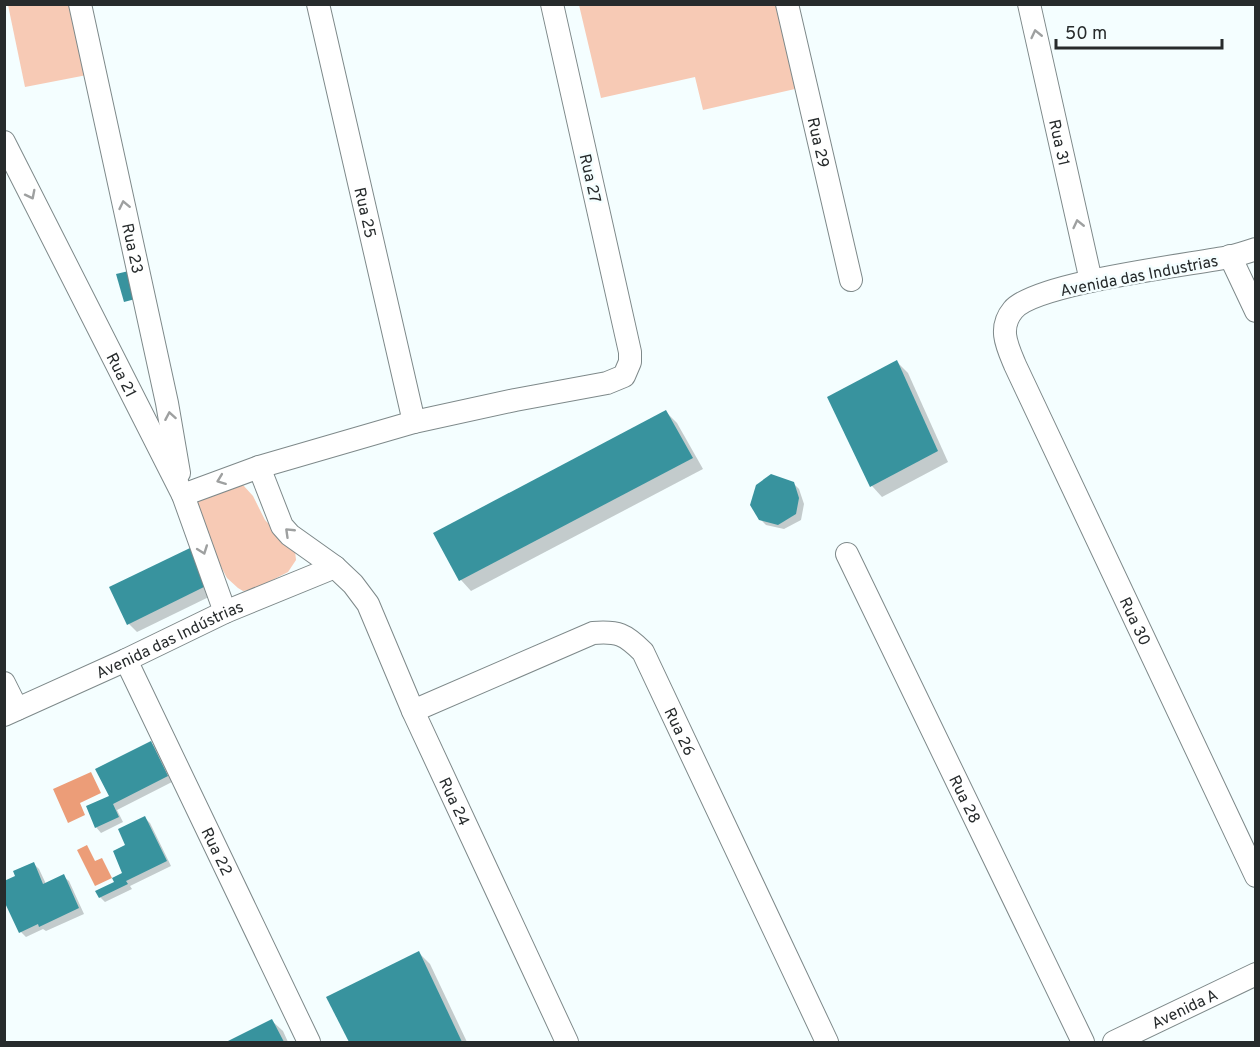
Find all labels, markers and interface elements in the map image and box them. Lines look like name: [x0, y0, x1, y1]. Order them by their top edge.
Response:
scale bar: [1056, 12, 1222, 50]
text: 50 m: [1065, 23, 1107, 46]
one-way arrow: [1030, 29, 1043, 39]
street label: Rua 29: [802, 116, 833, 170]
street label: Rua 31: [1043, 118, 1073, 168]
street label: Rua 27: [574, 152, 604, 205]
street label: Rua 25: [348, 186, 379, 240]
one-way arrow: [24, 188, 35, 199]
one-way arrow: [118, 201, 131, 211]
one-way arrow: [1073, 219, 1086, 229]
street label: Rua 23: [116, 222, 147, 276]
street label: Avenida das Industrias: [1059, 252, 1220, 302]
street label: Rua 21: [101, 350, 140, 401]
one-way arrow: [164, 412, 176, 421]
one-way arrow: [216, 473, 227, 485]
one-way arrow: [285, 528, 295, 539]
one-way arrow: [195, 544, 208, 555]
street label: Rua 30: [1114, 594, 1154, 649]
street label: Avenida das Indústrias: [93, 598, 247, 684]
street label: Rua 26: [659, 705, 699, 759]
street label: Rua 28: [943, 772, 984, 827]
street label: Rua 24: [433, 775, 473, 830]
street label: Rua 22: [196, 825, 236, 880]
street label: Avenida A: [1149, 986, 1222, 1035]

